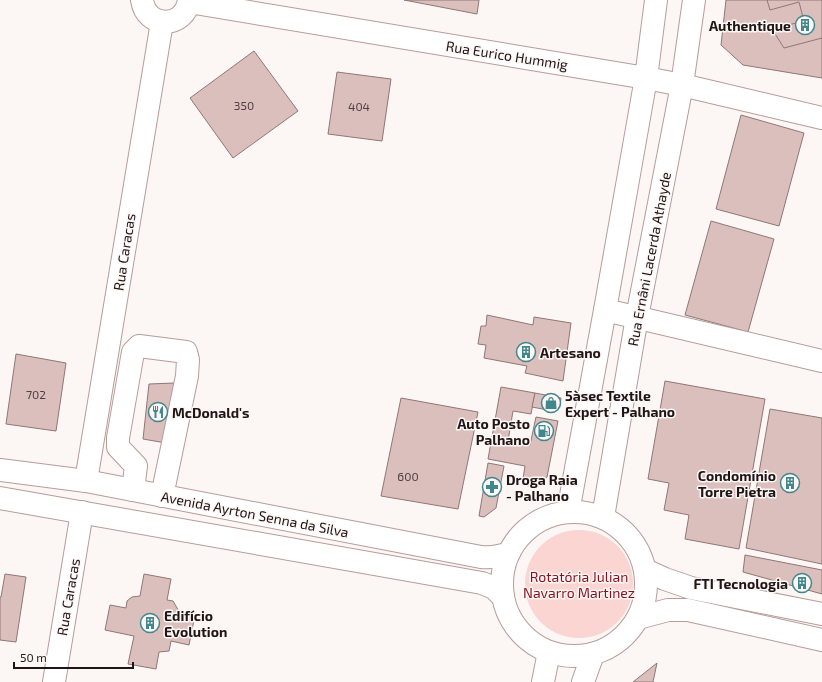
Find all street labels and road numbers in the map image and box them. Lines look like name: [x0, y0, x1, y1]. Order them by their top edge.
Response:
street label: Rua Eurico Hummig: [445, 37, 569, 73]
street label: Rua Ernâni Lacerda Athayde: [624, 170, 674, 348]
street label: Rua Caracas: [109, 212, 139, 292]
street label: Avenida Ayrton Senna da Silva: [160, 487, 350, 541]
street label: Rua Caracas: [53, 557, 83, 637]

